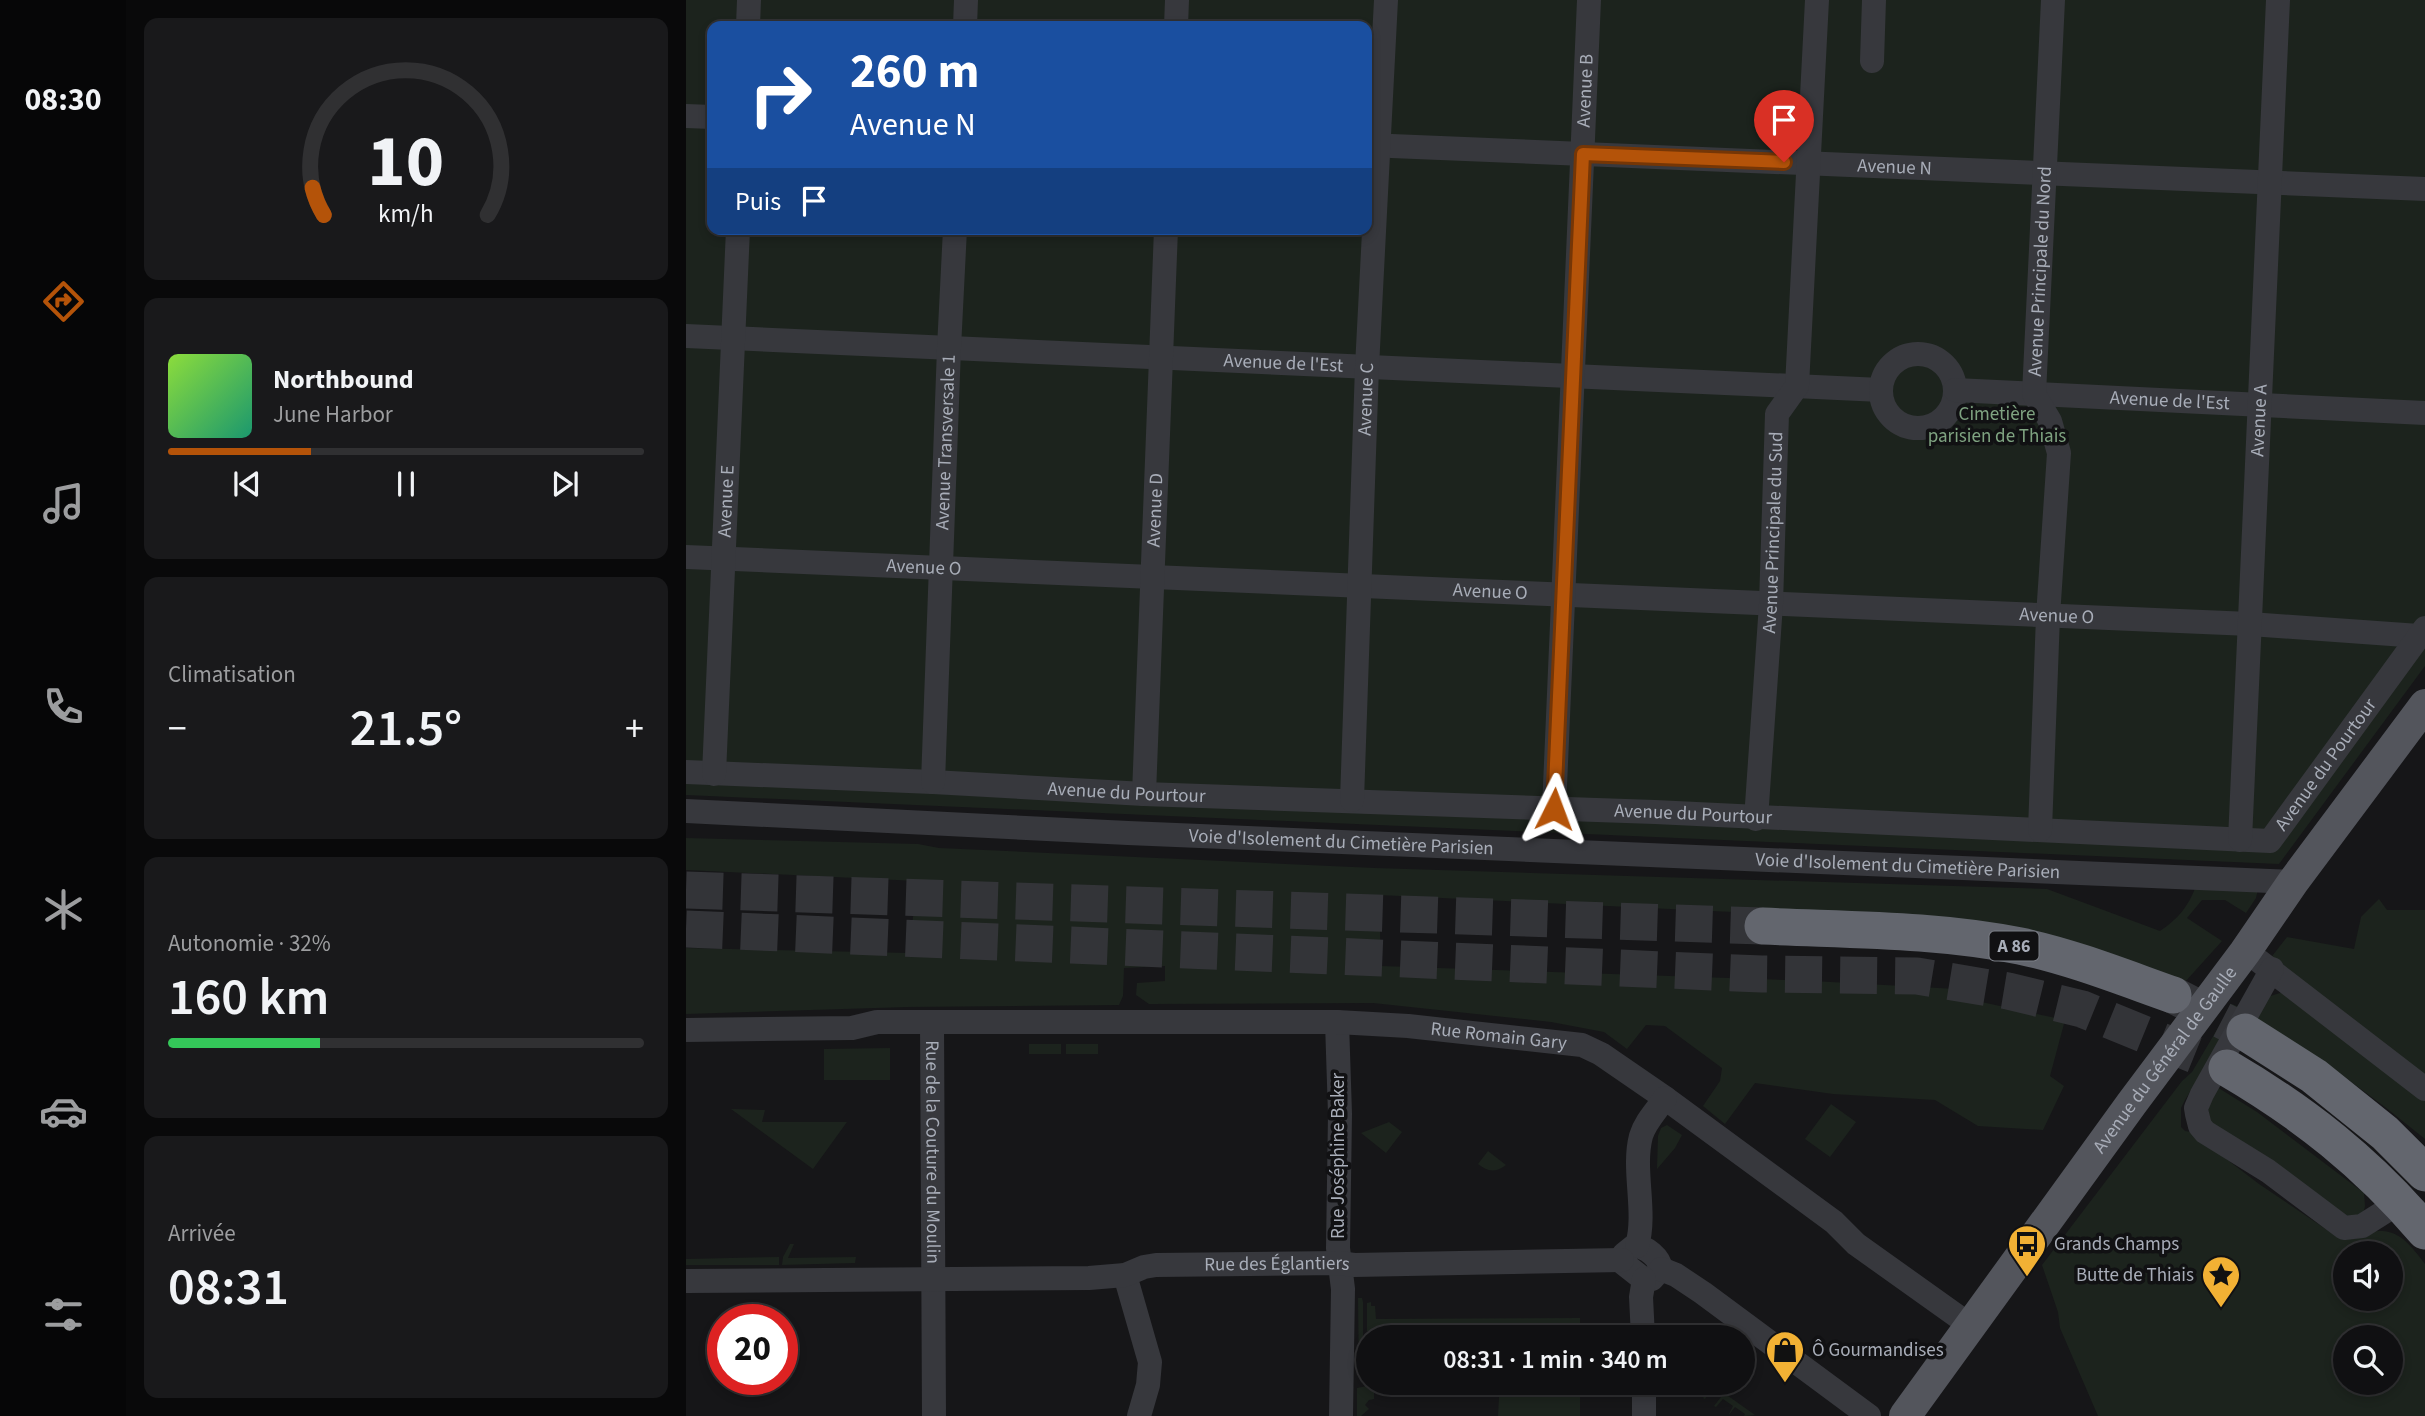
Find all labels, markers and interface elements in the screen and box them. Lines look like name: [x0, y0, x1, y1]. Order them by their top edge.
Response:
text: 260 m: [850, 37, 979, 107]
icon: right: [735, 49, 826, 140]
street label: Avenue B: [1570, 53, 1600, 128]
text: 08:30: [24, 77, 102, 123]
pin: [1754, 90, 1814, 162]
icon: arrive: [1765, 101, 1803, 139]
text: Avenue N: [850, 102, 976, 148]
text: 10: [368, 110, 444, 214]
street label: Avenue N: [1857, 152, 1932, 182]
street label: Avenue Principale du Nord: [2021, 166, 2058, 377]
icon: arrive: [795, 182, 833, 220]
text: Puis: [735, 183, 781, 220]
text: km/h: [378, 196, 434, 232]
icon: directions: [39, 277, 88, 326]
street label: Avenue de l'Est: [1223, 347, 1344, 379]
street label: Avenue Transversale 1: [929, 354, 962, 531]
text: Northbound: [273, 361, 414, 398]
street label: Avenue C: [1351, 362, 1381, 436]
street label: Avenue A: [2244, 383, 2274, 457]
street label: Avenue de l'Est: [2109, 384, 2231, 417]
text: June Harbor: [273, 398, 393, 431]
park label: Cimetière parisien de Thiais: [1928, 401, 2066, 450]
street label: Avenue Principale du Sud: [1755, 431, 1790, 634]
street label: Avenue E: [711, 464, 741, 538]
icon: previous: [228, 465, 266, 503]
icon: pause: [387, 465, 425, 503]
icon: next: [546, 465, 584, 503]
street label: Avenue D: [1140, 473, 1170, 548]
icon: music: [39, 479, 88, 528]
street label: Avenue O: [886, 552, 962, 582]
street label: Avenue O: [1452, 576, 1528, 607]
street label: Avenue O: [2019, 601, 2095, 631]
text: Climatisation: [168, 658, 296, 691]
icon: phone: [39, 682, 88, 731]
text: 21.5°: [350, 692, 462, 766]
street label: Avenue du Pourtour: [2268, 692, 2383, 836]
text: −: [168, 702, 187, 756]
text: +: [625, 702, 644, 756]
position arrow: [1517, 772, 1591, 846]
street label: Avenue du Pourtour: [1047, 775, 1206, 810]
street label: Avenue du Pourtour: [1614, 797, 1773, 831]
street label: Voie d'Isolement du Cimetière Parisien: [1188, 822, 1494, 862]
street label: Voie d'Isolement du Cimetière Parisien: [1755, 846, 2061, 886]
icon: climate: [39, 885, 88, 934]
text: Autonomie · 32%: [168, 927, 331, 960]
road number: A 86: [1990, 931, 2038, 960]
street label: Avenue du Général de Gaulle: [2086, 960, 2243, 1159]
text: 160 km: [168, 961, 329, 1035]
street label: Rue Romain Gary: [1429, 1015, 1568, 1057]
street label: Rue de la Couture du Moulin: [919, 1040, 947, 1264]
street label: Rue Joséphine Baker: [1325, 1073, 1352, 1239]
icon: car: [39, 1087, 88, 1136]
text: Arrivée: [168, 1217, 236, 1250]
bus stop icon: Grands Champs: [2006, 1223, 2048, 1278]
place label: Grands Champs: [2054, 1231, 2179, 1258]
map controls: [2333, 1241, 2403, 1395]
button: sound: [2333, 1241, 2403, 1311]
street label: Rue des Églantiers: [1204, 1249, 1352, 1278]
text: 08:31: [168, 1251, 289, 1325]
place icon: Butte de Thiais: [2200, 1254, 2242, 1309]
place label: Butte de Thiais: [2076, 1262, 2194, 1289]
icon: filters: [39, 1290, 88, 1339]
speed limit sign: 20: [707, 1304, 798, 1395]
button: search: [2333, 1325, 2403, 1395]
shop icon: Ô Gourmandises: [1764, 1329, 1806, 1384]
place label: Ô Gourmandises: [1812, 1337, 1944, 1364]
text: 08:31 · 1 min · 340 m: [1443, 1341, 1668, 1378]

